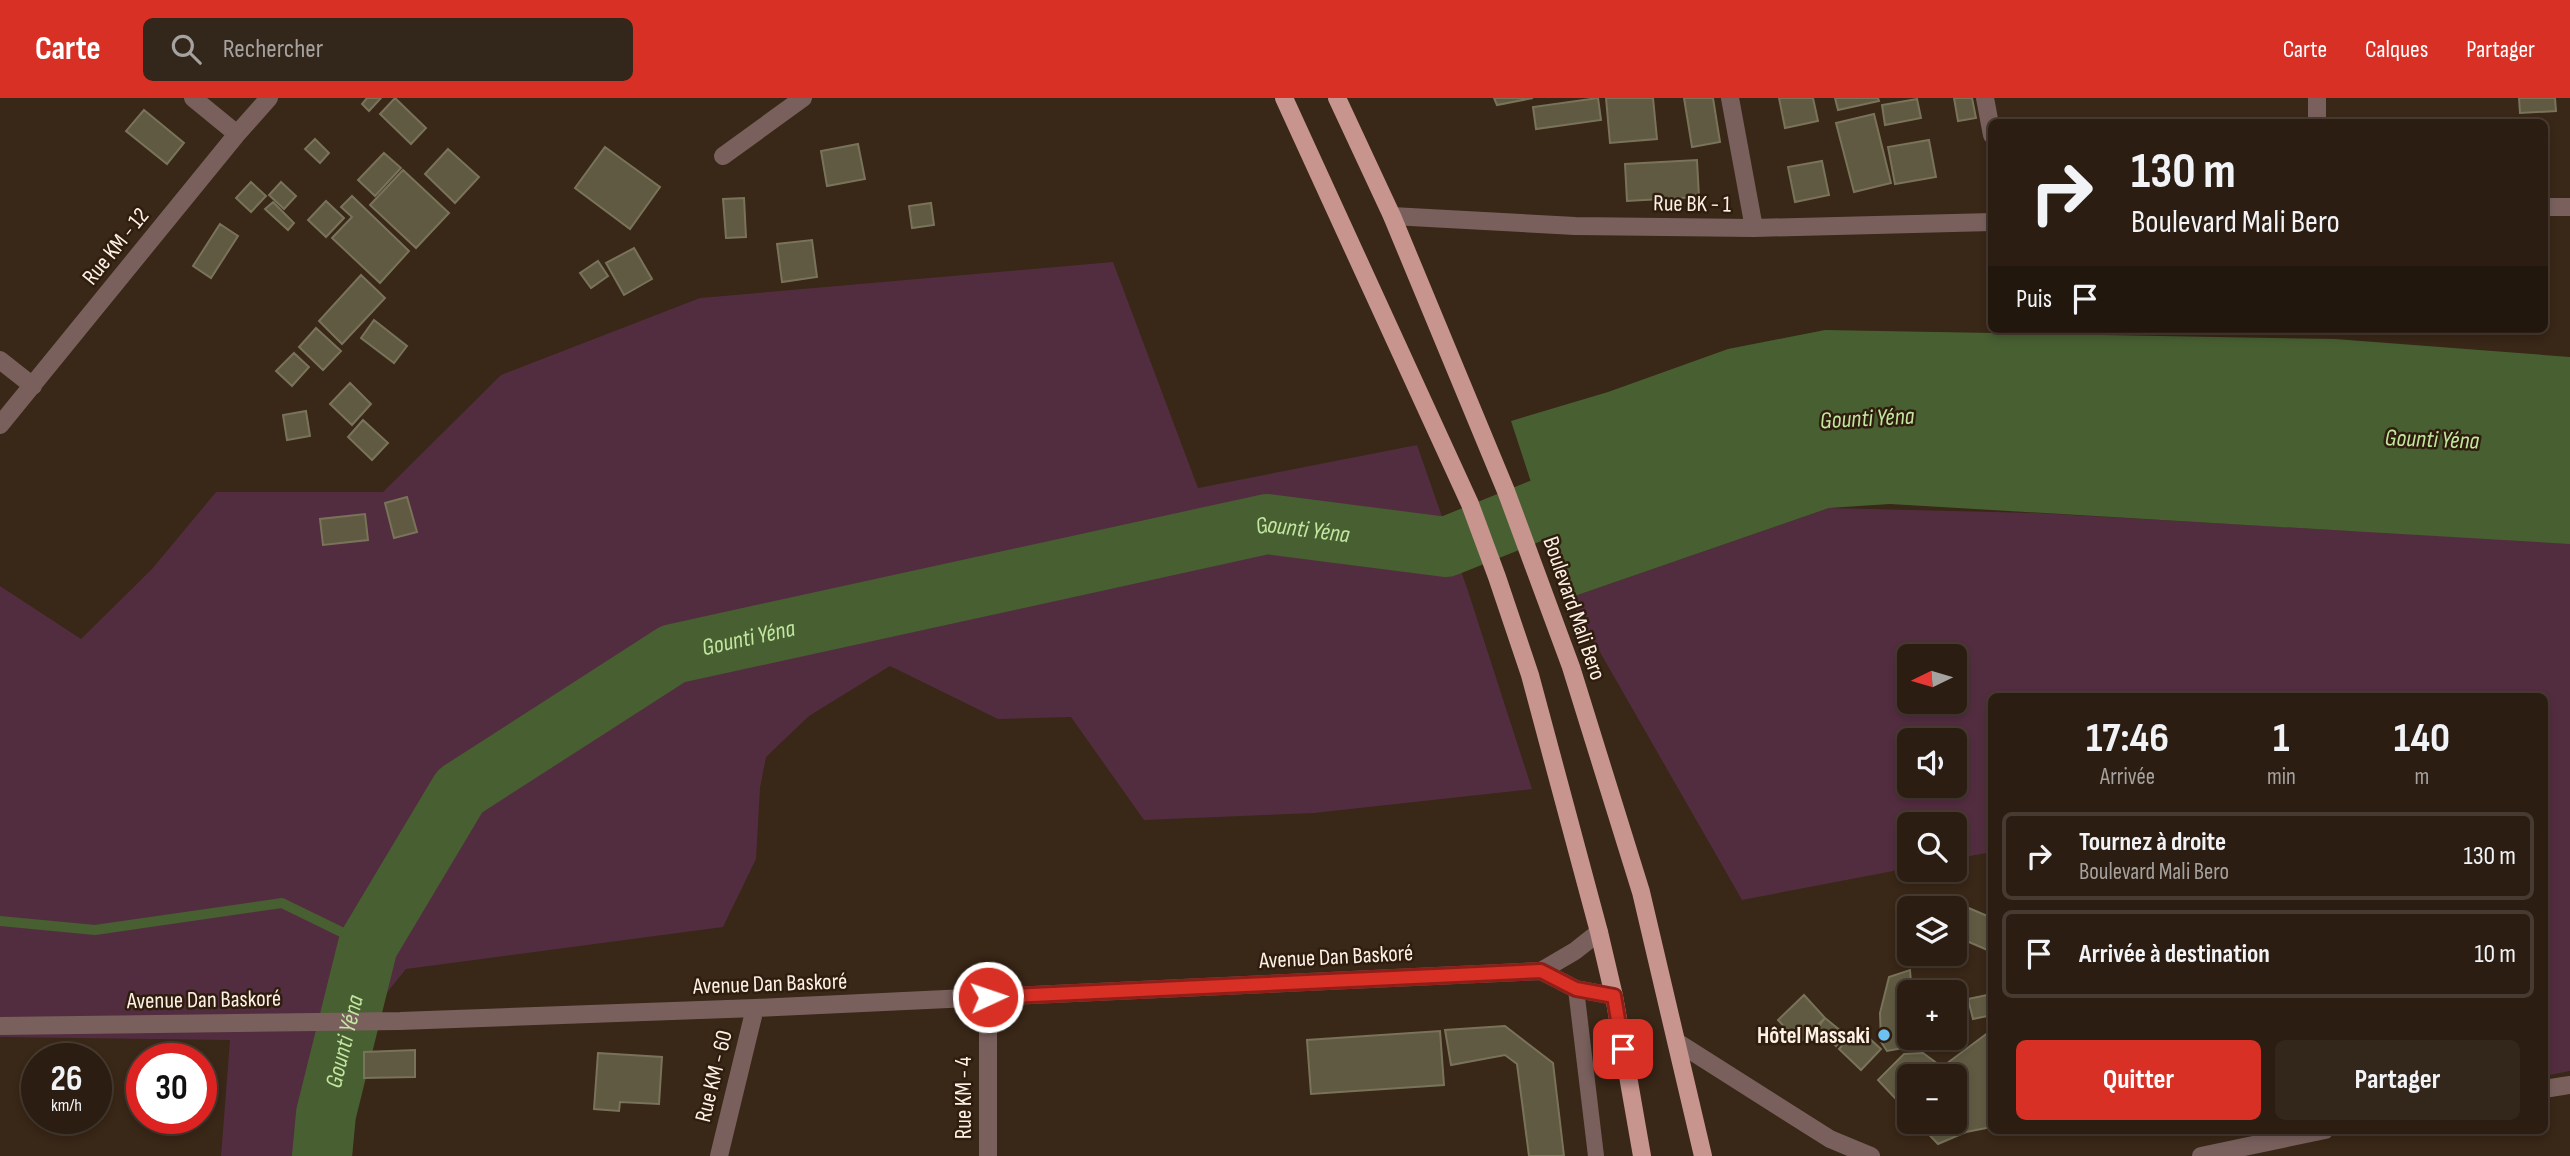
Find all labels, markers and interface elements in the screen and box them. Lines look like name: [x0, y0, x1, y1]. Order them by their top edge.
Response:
search box: [143, 18, 633, 81]
text: Carte: [35, 29, 101, 69]
icon: search: [167, 30, 205, 68]
text: Rechercher: [223, 34, 323, 65]
text: Carte: [2283, 35, 2327, 64]
text: Calques: [2365, 35, 2428, 64]
text: Partager: [2466, 35, 2535, 64]
text: 130 m: [2131, 143, 2236, 202]
icon: right: [2016, 147, 2107, 238]
street label: Rue BK - 1: [1653, 189, 1731, 219]
street label: Rue KM - 12: [76, 203, 155, 291]
text: Boulevard Mali Bero: [2131, 203, 2340, 242]
icon: arrive: [2066, 280, 2104, 318]
text: Puis: [2016, 284, 2052, 315]
water label: Gounti Yéna: [1819, 402, 1915, 435]
water label: Gounti Yéna: [2384, 423, 2480, 456]
water label: Gounti Yéna: [1253, 510, 1352, 550]
street label: Boulevard Mali Bero: [1536, 533, 1612, 684]
water label: Gounti Yéna: [699, 614, 798, 662]
north arrow: [1897, 644, 1967, 714]
map controls: [1897, 644, 1967, 1134]
text: 17:46: [2086, 713, 2169, 764]
text: 1: [2273, 713, 2290, 764]
text: 140: [2394, 713, 2450, 764]
button: sound: [1897, 728, 1967, 798]
text: Arrivée: [2100, 763, 2155, 791]
text: min: [2267, 763, 2296, 791]
text: m: [2414, 763, 2429, 791]
button: search: [1897, 812, 1967, 882]
text: Tournez à droite: [2079, 827, 2226, 858]
icon: right: [2020, 837, 2058, 875]
text: 130 m: [2464, 841, 2516, 872]
text: Boulevard Mali Bero: [2079, 858, 2229, 886]
button: layers: [1897, 896, 1967, 966]
icon: arrive: [2020, 935, 2058, 973]
street label: Avenue Dan Baskoré: [1257, 939, 1414, 975]
text: Arrivée à destination: [2079, 939, 2270, 970]
text: 10 m: [2474, 939, 2516, 970]
position arrow: [951, 960, 1025, 1034]
street label: Avenue Dan Baskoré: [691, 967, 848, 1001]
button: +: [1897, 980, 1967, 1050]
street label: Avenue Dan Baskoré: [126, 985, 281, 1015]
water label: Gounti Yéna: [319, 992, 370, 1091]
pin: [1593, 1019, 1653, 1079]
place label: Hôtel Massaki: [1757, 1022, 1870, 1050]
marker: Hôtel Massaki: [1876, 1027, 1892, 1043]
street label: Rue KM - 60: [689, 1028, 739, 1125]
icon: arrive: [1604, 1030, 1642, 1068]
button: Quitter: [2016, 1040, 2261, 1120]
button: Partager: [2275, 1040, 2520, 1120]
speed limit sign: 30: [126, 1043, 217, 1134]
street label: Rue KM - 4: [950, 1056, 978, 1139]
text: 26: [51, 1058, 82, 1101]
button: −: [1897, 1064, 1967, 1134]
text: km/h: [51, 1095, 82, 1116]

